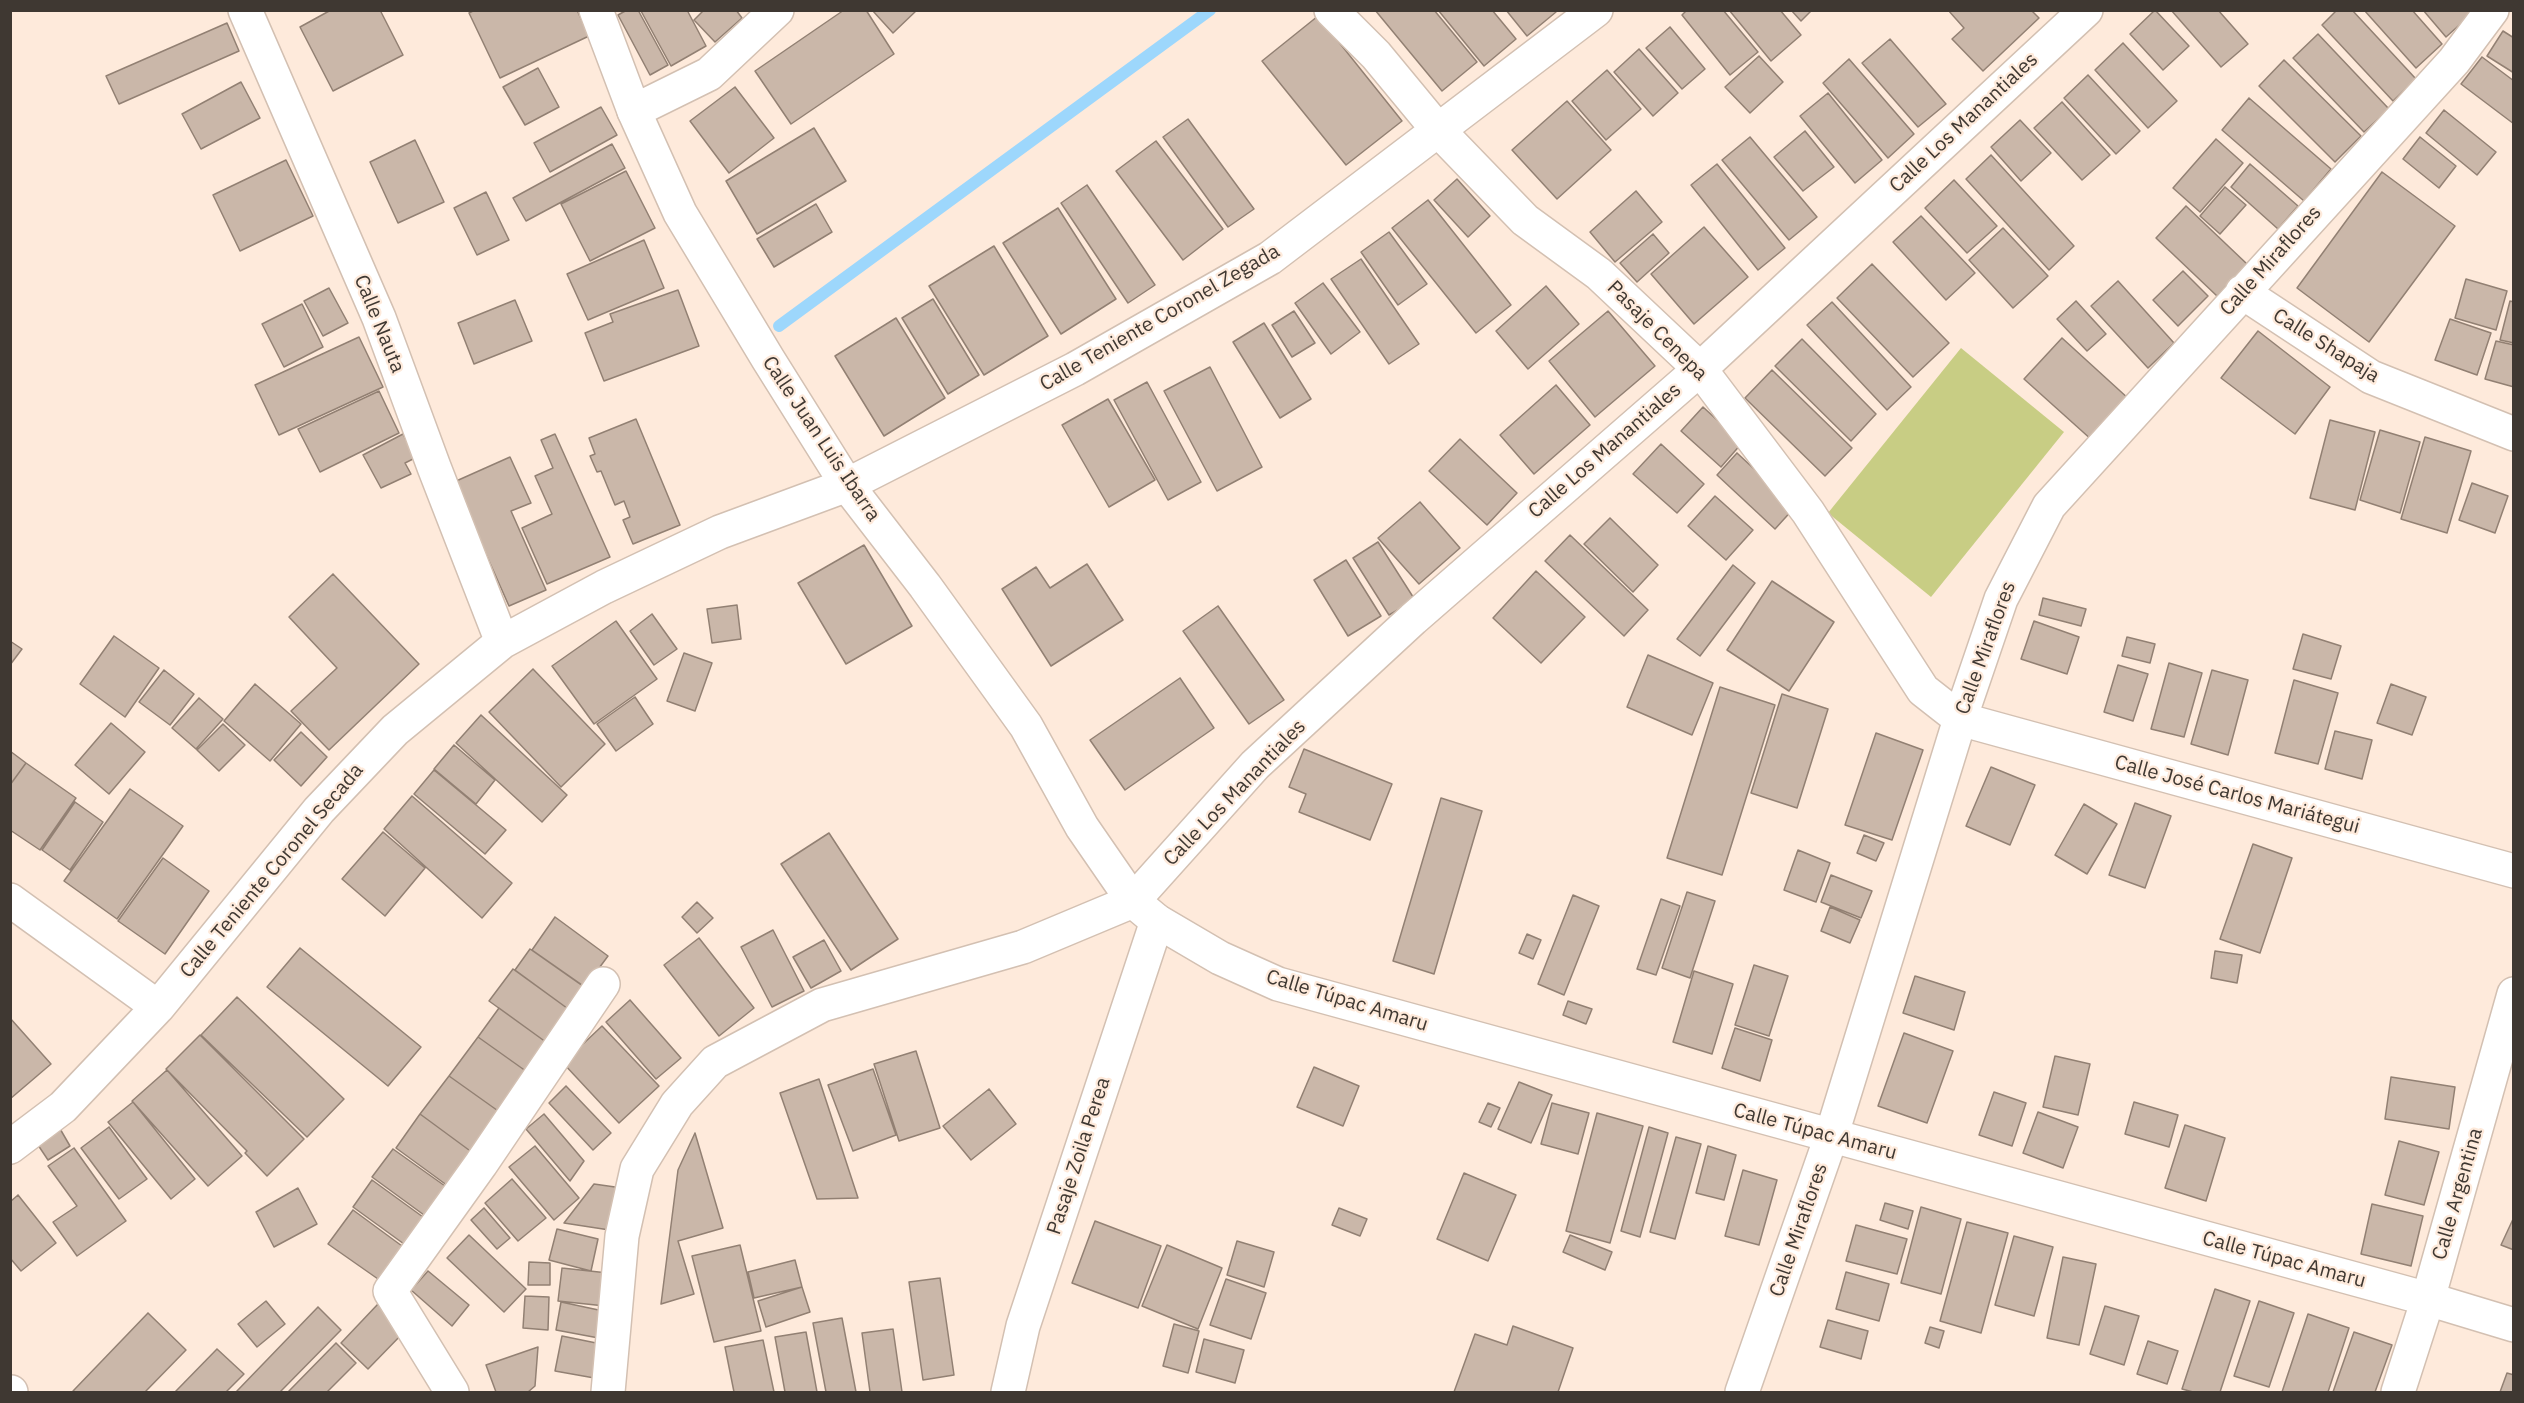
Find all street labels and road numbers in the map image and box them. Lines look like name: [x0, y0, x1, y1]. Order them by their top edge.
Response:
street label: Calle Los Manantiales: [1885, 48, 2043, 198]
street label: Calle Miraflores: [2215, 201, 2327, 321]
street label: Calle Teniente Coronel Zegada: [1036, 239, 1284, 397]
street label: Calle Nauta: [348, 272, 410, 376]
street label: Pasaje Cenepa: [1602, 276, 1712, 386]
street label: Calle Shapaja: [2268, 304, 2384, 388]
street label: Calle Juan Luis Ibarra: [757, 352, 885, 526]
street label: Calle Los Manantiales: [1524, 378, 1686, 524]
street label: Calle Miraflores: [1951, 578, 2021, 718]
street label: Calle Los Manantiales: [1159, 715, 1311, 871]
street label: Calle José Carlos Mariátegui: [2112, 751, 2362, 839]
street label: Calle Teniente Coronel Secada: [175, 759, 369, 983]
street label: Calle Túpac Amaru: [1263, 965, 1431, 1037]
street label: Pasaje Zoila Perea: [1042, 1074, 1116, 1238]
street label: Calle Túpac Amaru: [1731, 1099, 1899, 1165]
street label: Calle Argentina: [2428, 1125, 2488, 1263]
street label: Calle Miraflores: [1765, 1160, 1833, 1300]
street label: Calle Túpac Amaru: [2200, 1227, 2368, 1293]

